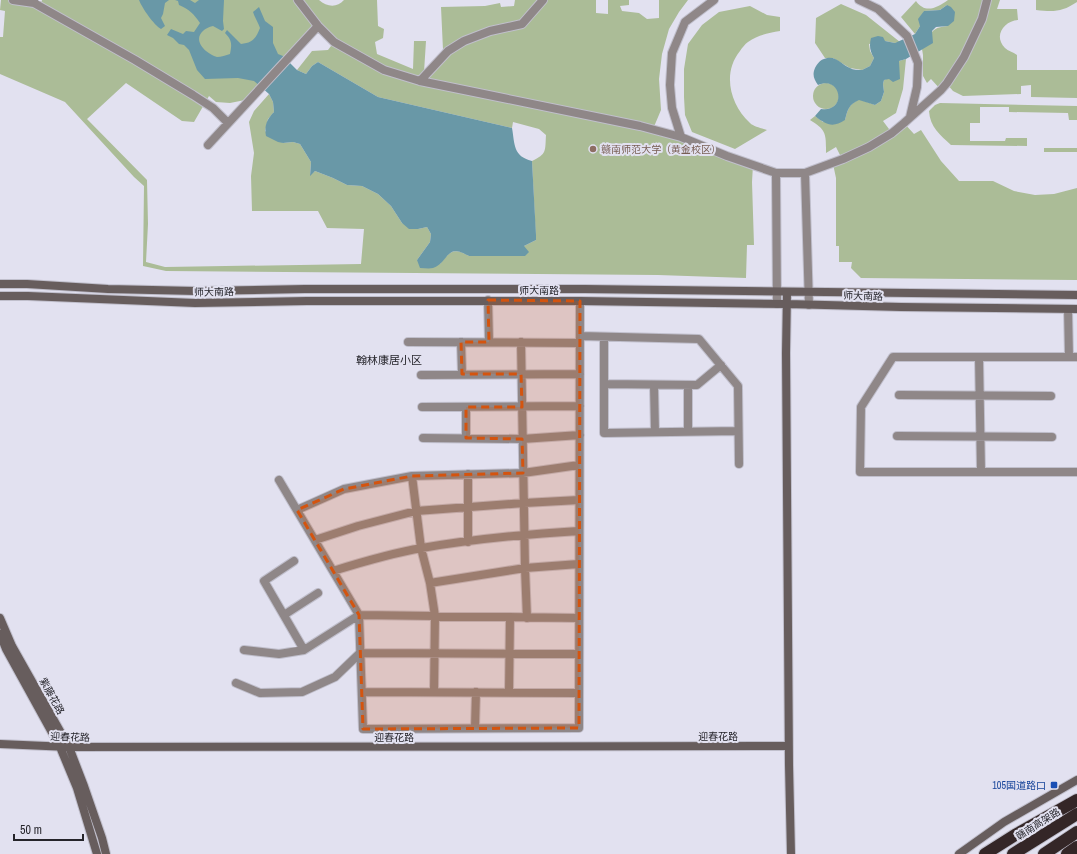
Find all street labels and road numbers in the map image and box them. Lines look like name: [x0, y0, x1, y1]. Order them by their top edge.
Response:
street label: 师大南路: [519, 284, 559, 297]
street label: 师大南路: [194, 285, 234, 299]
street label: 师大南路: [843, 289, 883, 303]
street label: 紫藤花路: [37, 675, 67, 717]
street label: 迎春花路: [50, 730, 90, 744]
street label: 迎春花路: [698, 730, 738, 743]
street label: 迎春花路: [374, 731, 414, 744]
street label: 赣南高架路: [1013, 805, 1063, 843]

